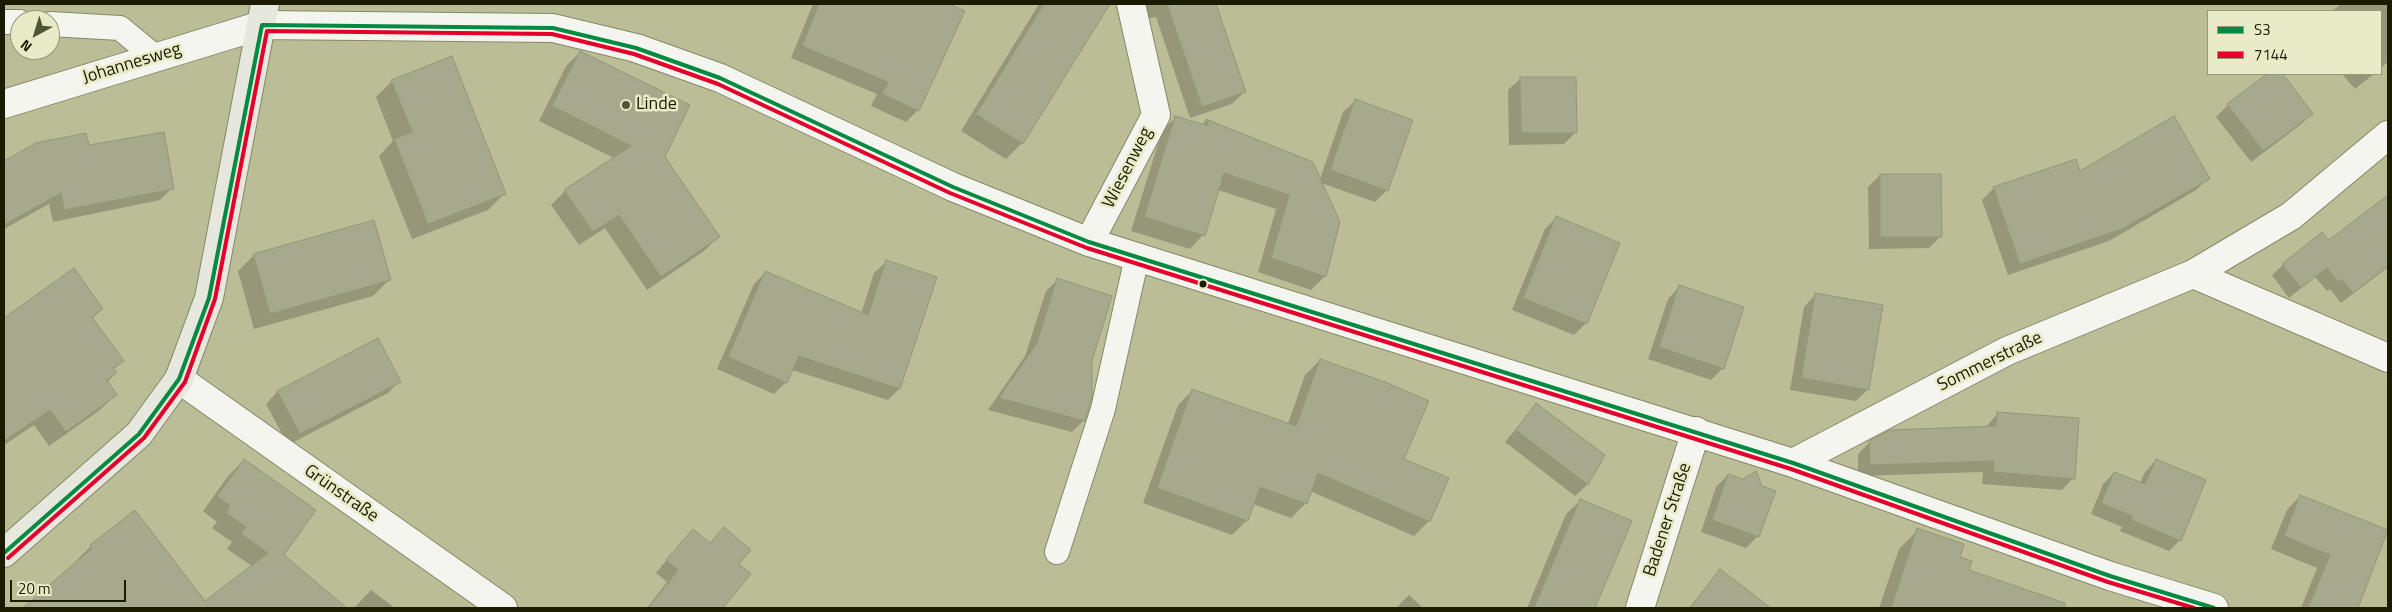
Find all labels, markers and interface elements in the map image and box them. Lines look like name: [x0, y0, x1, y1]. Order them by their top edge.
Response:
north arrow: [10, 10, 60, 60]
legend: [2207, 10, 2382, 75]
text: S3: [2254, 18, 2271, 41]
text: N: [16, 35, 36, 57]
street label: Johannesweg: [80, 39, 184, 89]
text: 7144: [2254, 43, 2288, 66]
place label: Linde: [636, 94, 677, 116]
marker: Linde: [620, 99, 632, 111]
street label: Wiesenweg: [1098, 124, 1158, 212]
unlabelled marker: [1198, 279, 1208, 289]
street label: Sommerstraße: [1934, 327, 2046, 397]
street label: Badener Straße: [1639, 460, 1697, 580]
street label: Grünstraße: [300, 461, 382, 527]
scale bar: [12, 570, 129, 602]
text: 20 m: [18, 577, 51, 600]

